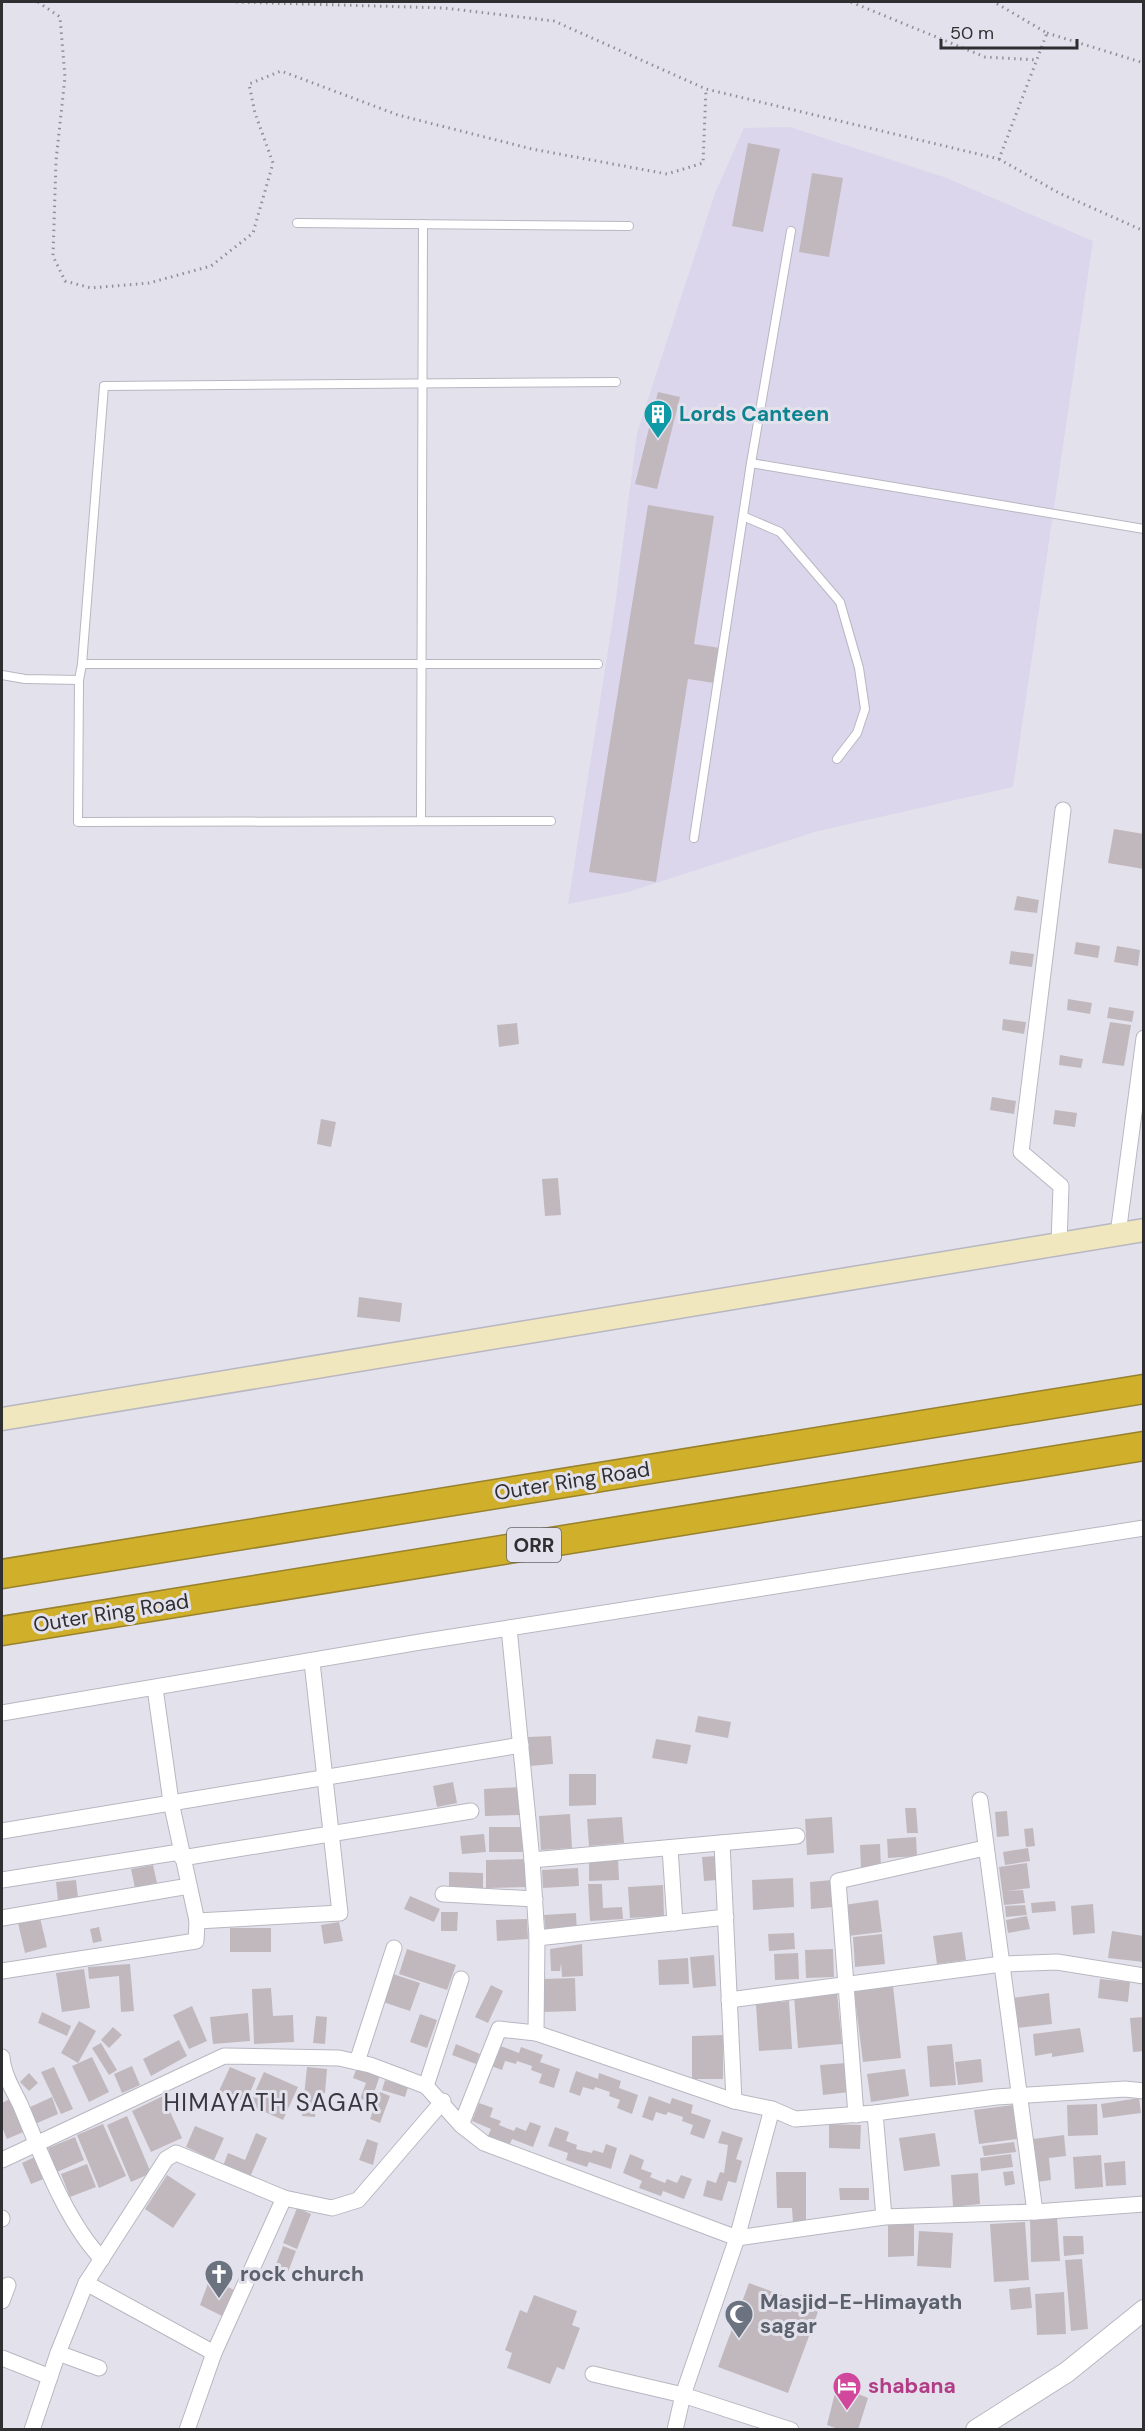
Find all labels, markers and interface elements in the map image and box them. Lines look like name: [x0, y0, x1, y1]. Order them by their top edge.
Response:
scale bar: [941, 12, 1078, 50]
text: 50 m: [950, 21, 994, 45]
building icon: Lords Canteen: [642, 398, 674, 440]
place label: Lords Canteen: [679, 400, 829, 428]
street label: Outer Ring Road: [492, 1455, 652, 1507]
road number: ORR: [507, 1528, 561, 1562]
street label: Outer Ring Road: [31, 1587, 191, 1639]
district label: HIMAYATH SAGAR: [163, 2087, 381, 2118]
church icon: rock church: [203, 2258, 235, 2300]
place label: rock church: [240, 2260, 364, 2288]
place label: Masjid-E-Himayath sagar: [760, 2288, 962, 2340]
mosque icon: Masjid-E-Himayath sagar: [723, 2298, 755, 2340]
hotel icon: shabana: [831, 2370, 863, 2412]
place label: shabana: [868, 2372, 956, 2400]

